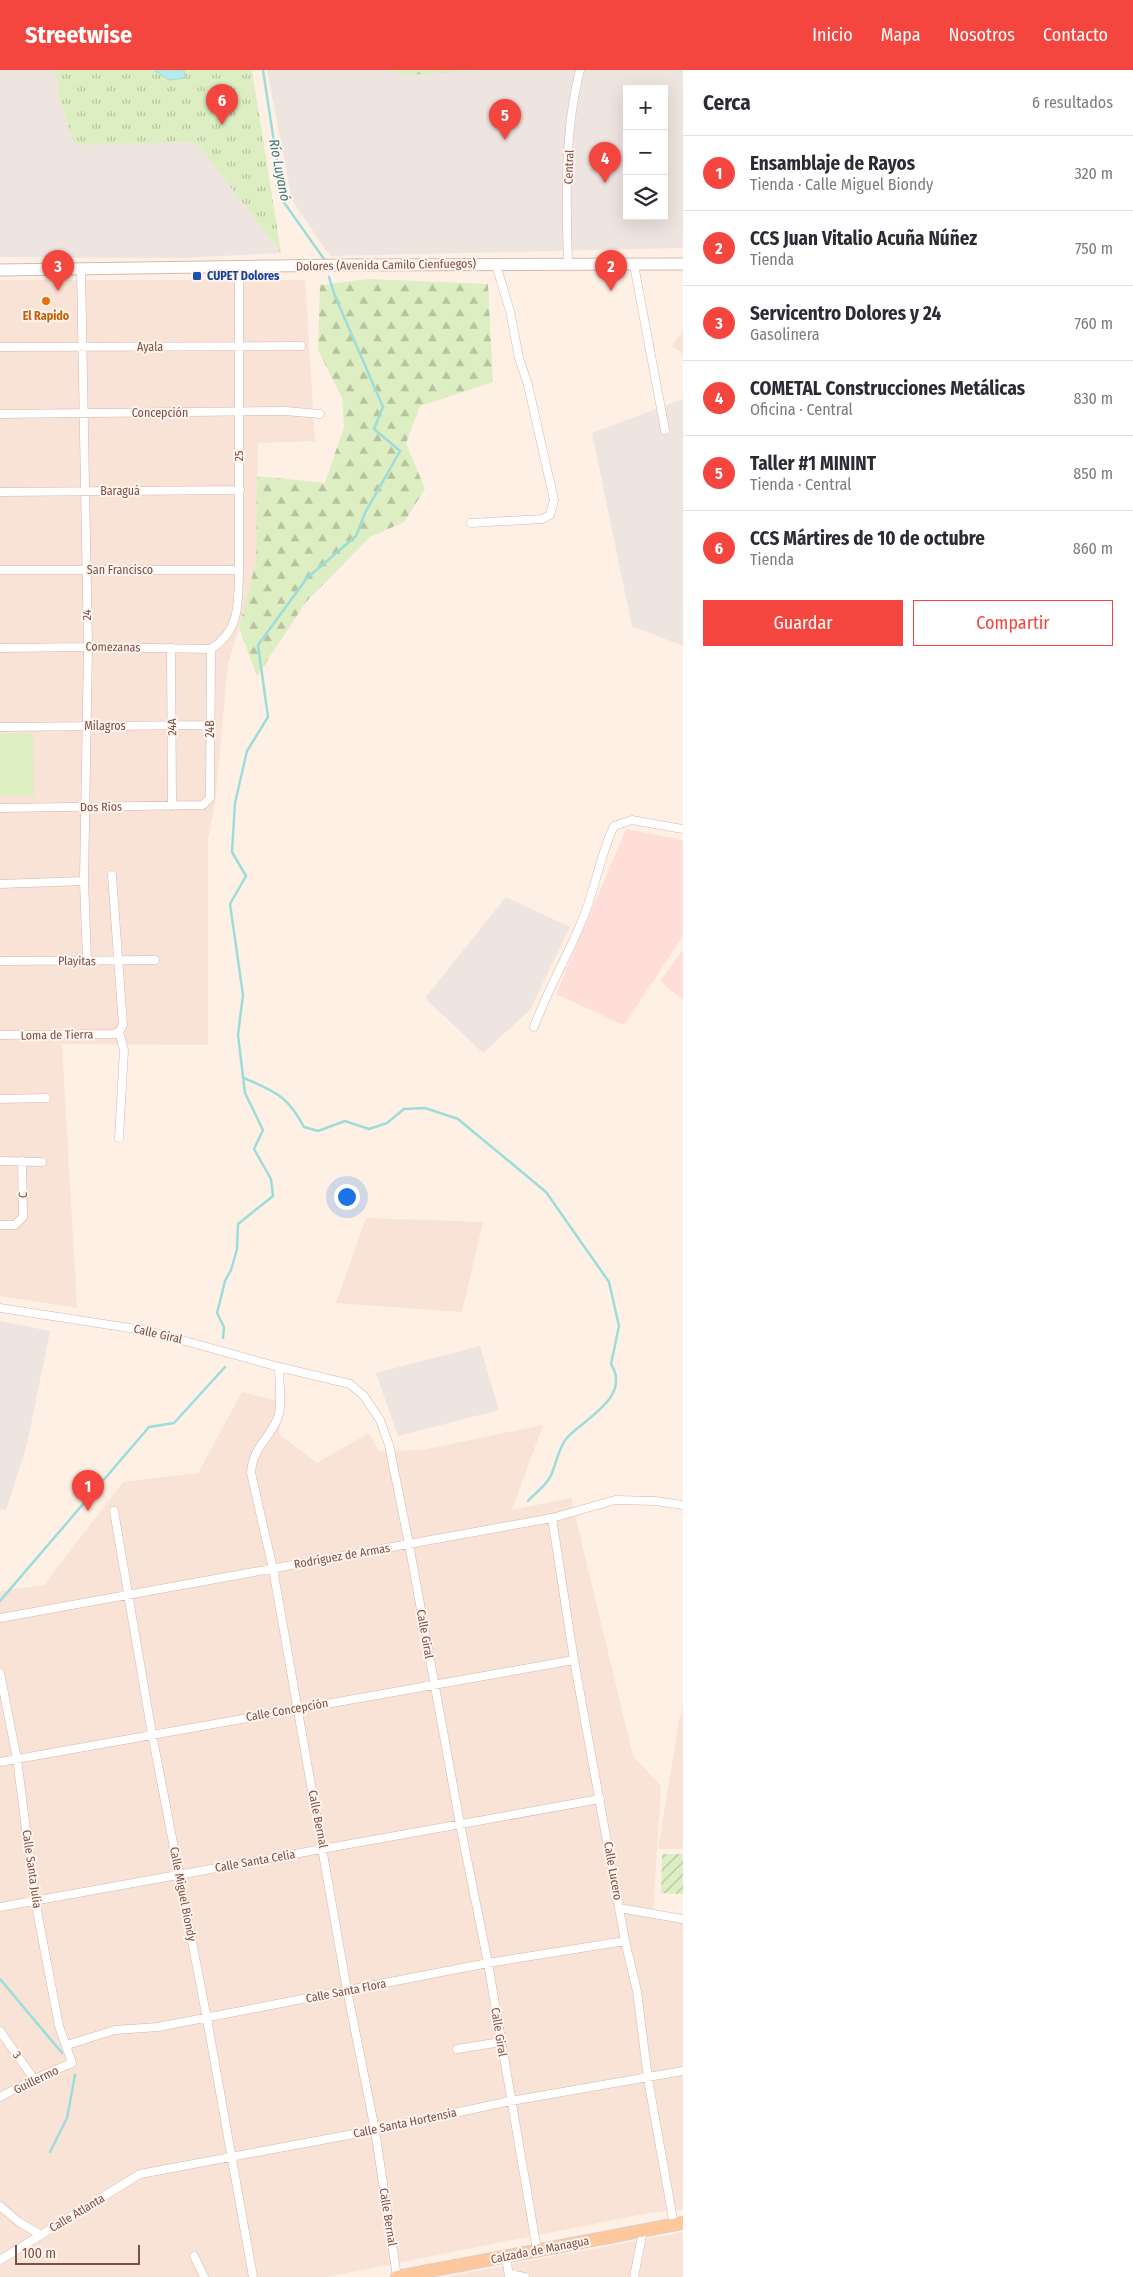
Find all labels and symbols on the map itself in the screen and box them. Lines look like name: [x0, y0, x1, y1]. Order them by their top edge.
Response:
pin: 6: [206, 84, 238, 125]
pin: 5: [489, 99, 521, 140]
water label: Río Luyanó: [265, 138, 294, 203]
pin: 4: [589, 142, 621, 183]
street label: Central: [561, 149, 577, 185]
pin: 3: [42, 250, 74, 291]
pin: 2: [595, 250, 627, 291]
street label: Dolores (Avenida Camilo Cienfuegos): [296, 256, 477, 274]
place label: CUPET Dolores: [207, 269, 280, 283]
marker: CUPET Dolores: [191, 270, 203, 282]
marker: El Rapido: [40, 295, 52, 307]
place label: El Rapido: [23, 309, 70, 323]
street label: Ayala: [137, 340, 163, 354]
street label: Concepción: [132, 406, 188, 420]
street label: 25: [232, 450, 246, 462]
street label: Baraguá: [100, 484, 140, 498]
street label: San Francisco: [87, 563, 153, 577]
street label: 24: [80, 609, 94, 621]
street label: Comezanas: [85, 640, 141, 654]
street label: 24A: [165, 718, 179, 736]
street label: Milagros: [84, 719, 126, 733]
street label: 24B: [203, 720, 217, 738]
street label: Dos Ríos: [80, 800, 122, 814]
street label: Playitas: [58, 954, 96, 968]
street label: Loma de Tierra: [20, 1027, 94, 1043]
your location: [334, 1184, 360, 1210]
street label: C: [16, 1192, 30, 1198]
street label: Calle Giral: [132, 1322, 184, 1346]
pin: 1: [72, 1470, 104, 1511]
street label: Rodríguez de Armas: [293, 1541, 391, 1571]
street label: Calle Giral: [414, 1608, 436, 1660]
street label: Calle Concepción: [245, 1696, 329, 1724]
street label: Calle Bernal: [306, 1789, 330, 1849]
street label: Calle Santa Julia: [20, 1829, 44, 1909]
street label: Calle Lucero: [601, 1841, 625, 1901]
street label: Calle Miguel Biondy: [167, 1846, 199, 1943]
street label: Calle Santa Celia: [214, 1847, 296, 1875]
street label: Calle Santa Flora: [305, 1976, 388, 2006]
street label: Calle Giral: [488, 2007, 510, 2057]
street label: 3: [10, 2049, 24, 2061]
street label: Guillermo: [11, 2063, 61, 2097]
street label: Calle Santa Hortensia: [352, 2105, 458, 2141]
street label: Calle Bernal: [376, 2187, 400, 2247]
street label: Calle Atlanta: [47, 2191, 107, 2235]
street label: Calzada de Managua: [490, 2234, 591, 2266]
scale bar: [15, 2242, 140, 2265]

